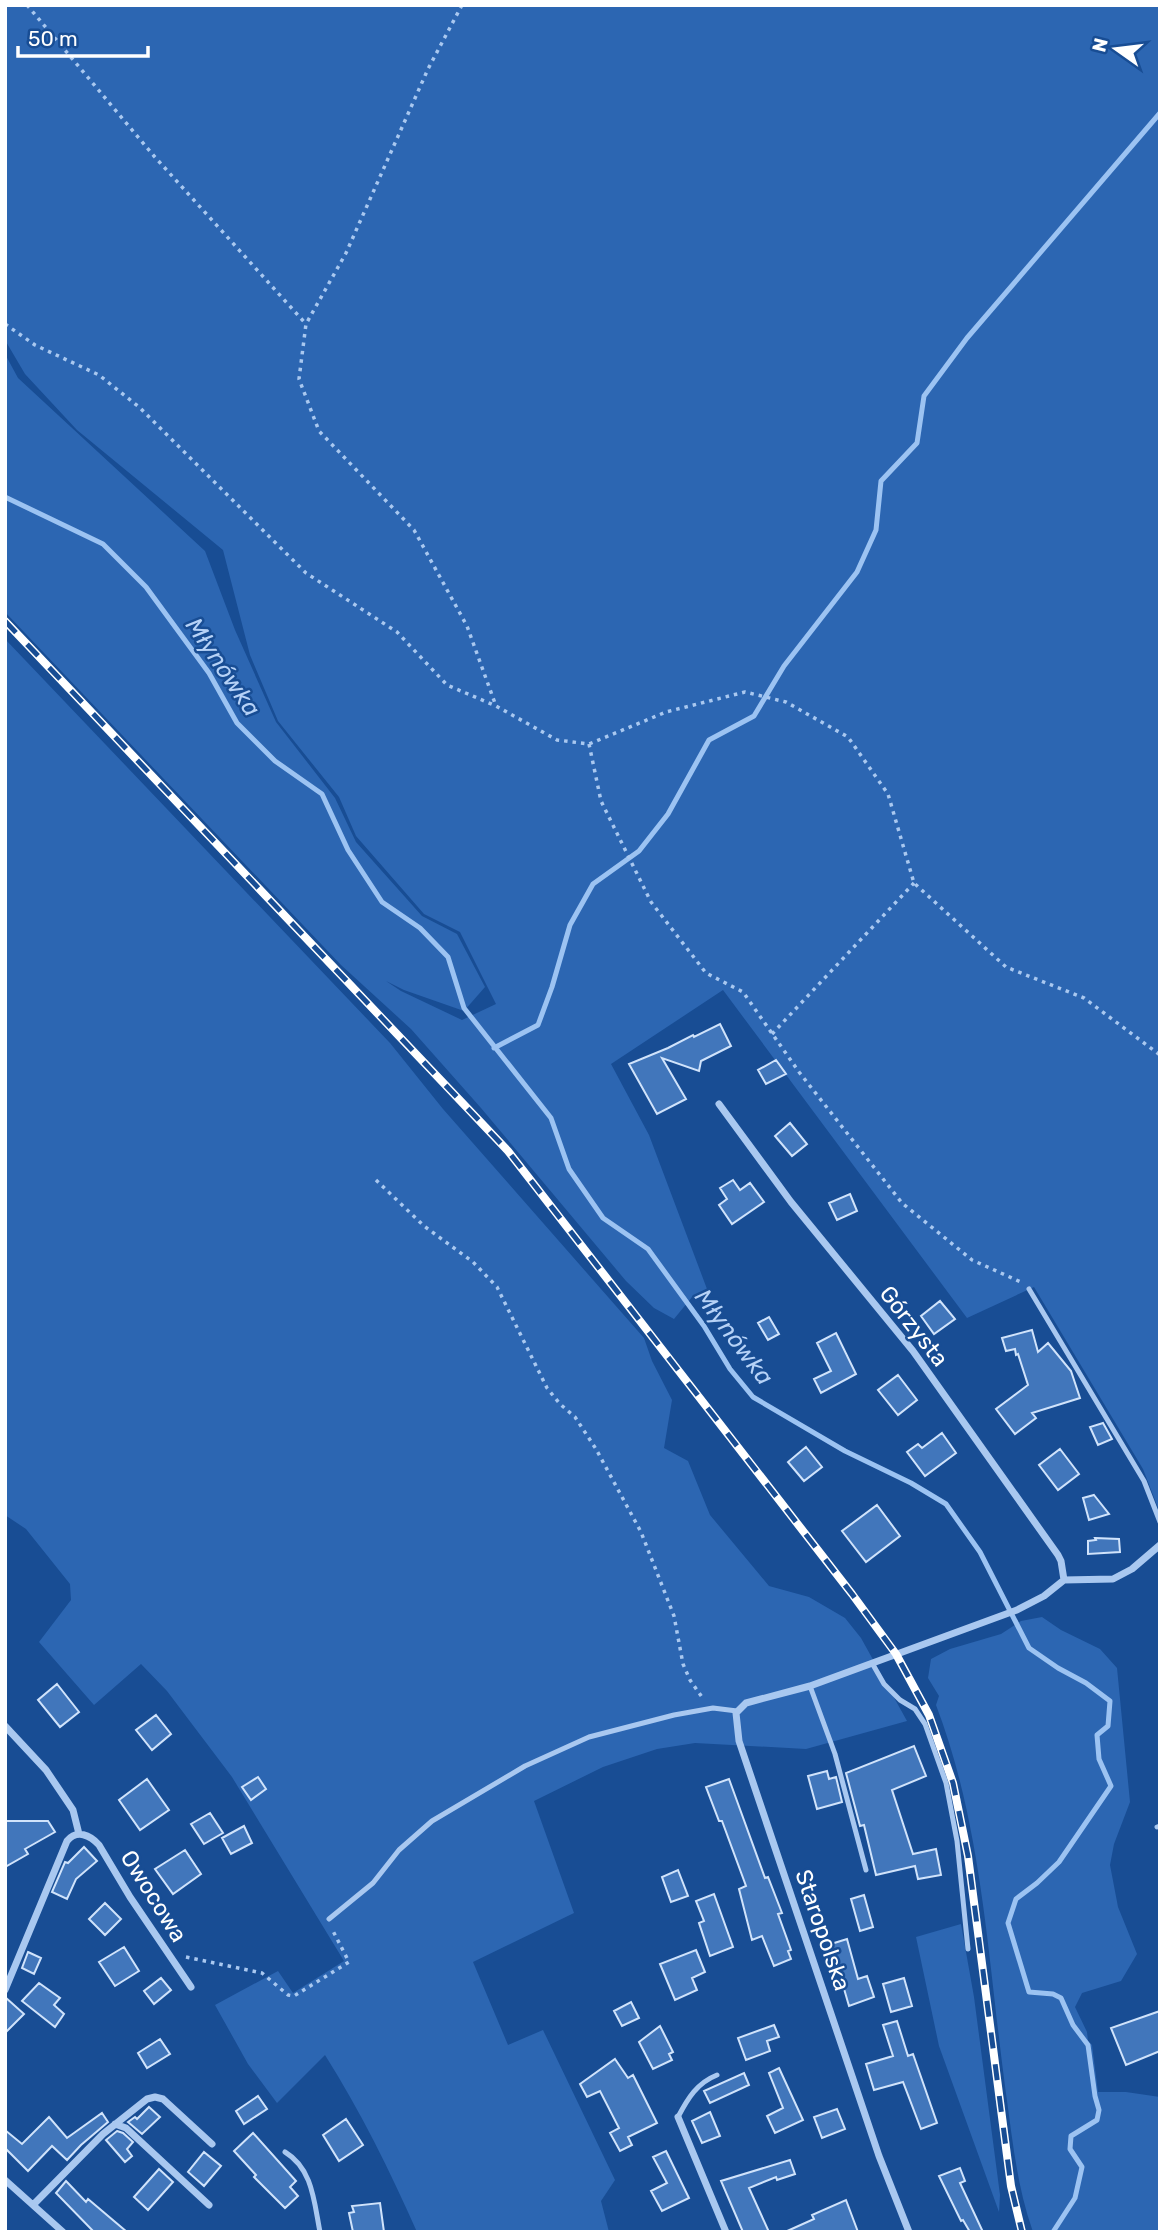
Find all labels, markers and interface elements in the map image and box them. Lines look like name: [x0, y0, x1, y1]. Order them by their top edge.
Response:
scale bar: [18, 14, 147, 58]
north arrow: [1081, 14, 1151, 84]
text: 50 m: [28, 26, 78, 51]
text: N: [1087, 36, 1113, 54]
water label: Młynówka: [180, 612, 266, 722]
street label: Górzysta: [874, 1280, 954, 1372]
water label: Młynówka: [689, 1284, 779, 1390]
street label: Owocowa: [115, 1845, 193, 1947]
street label: Staropolska: [789, 1866, 857, 1994]

